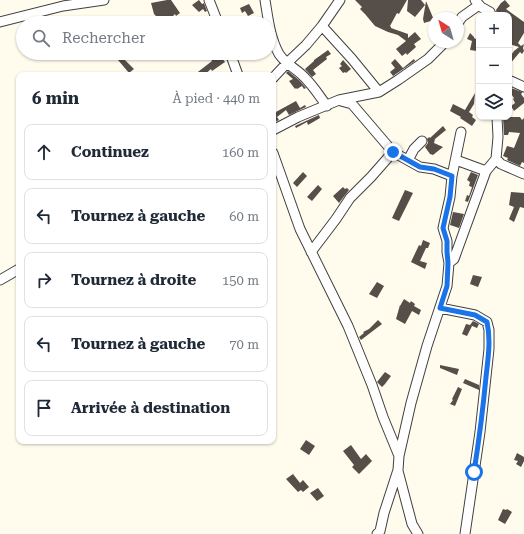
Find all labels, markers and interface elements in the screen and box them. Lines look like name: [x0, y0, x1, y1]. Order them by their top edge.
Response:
north arrow: [428, 12, 464, 48]
map controls: [476, 12, 512, 120]
button: +: [476, 12, 512, 48]
search box: [16, 16, 276, 60]
icon: search: [30, 27, 52, 49]
text: Rechercher: [62, 29, 145, 47]
button: −: [476, 48, 512, 84]
button: layers: [476, 84, 512, 120]
text: 6 min: [32, 88, 79, 108]
text: À pied · 440 m: [173, 91, 260, 106]
icon: ahead: [33, 141, 55, 163]
text: Continuez: [71, 143, 149, 161]
route end: [384, 143, 402, 161]
text: 160 m: [222, 145, 259, 160]
icon: left: [33, 205, 55, 227]
text: Tournez à gauche: [71, 207, 205, 225]
text: 60 m: [229, 209, 259, 224]
icon: right: [33, 269, 55, 291]
text: Tournez à droite: [71, 271, 196, 289]
text: 150 m: [222, 273, 259, 288]
icon: left: [33, 333, 55, 355]
text: Tournez à gauche: [71, 335, 205, 353]
text: 70 m: [229, 337, 259, 352]
icon: arrive: [33, 397, 55, 419]
text: Arrivée à destination: [71, 399, 230, 417]
route start: [465, 463, 483, 481]

